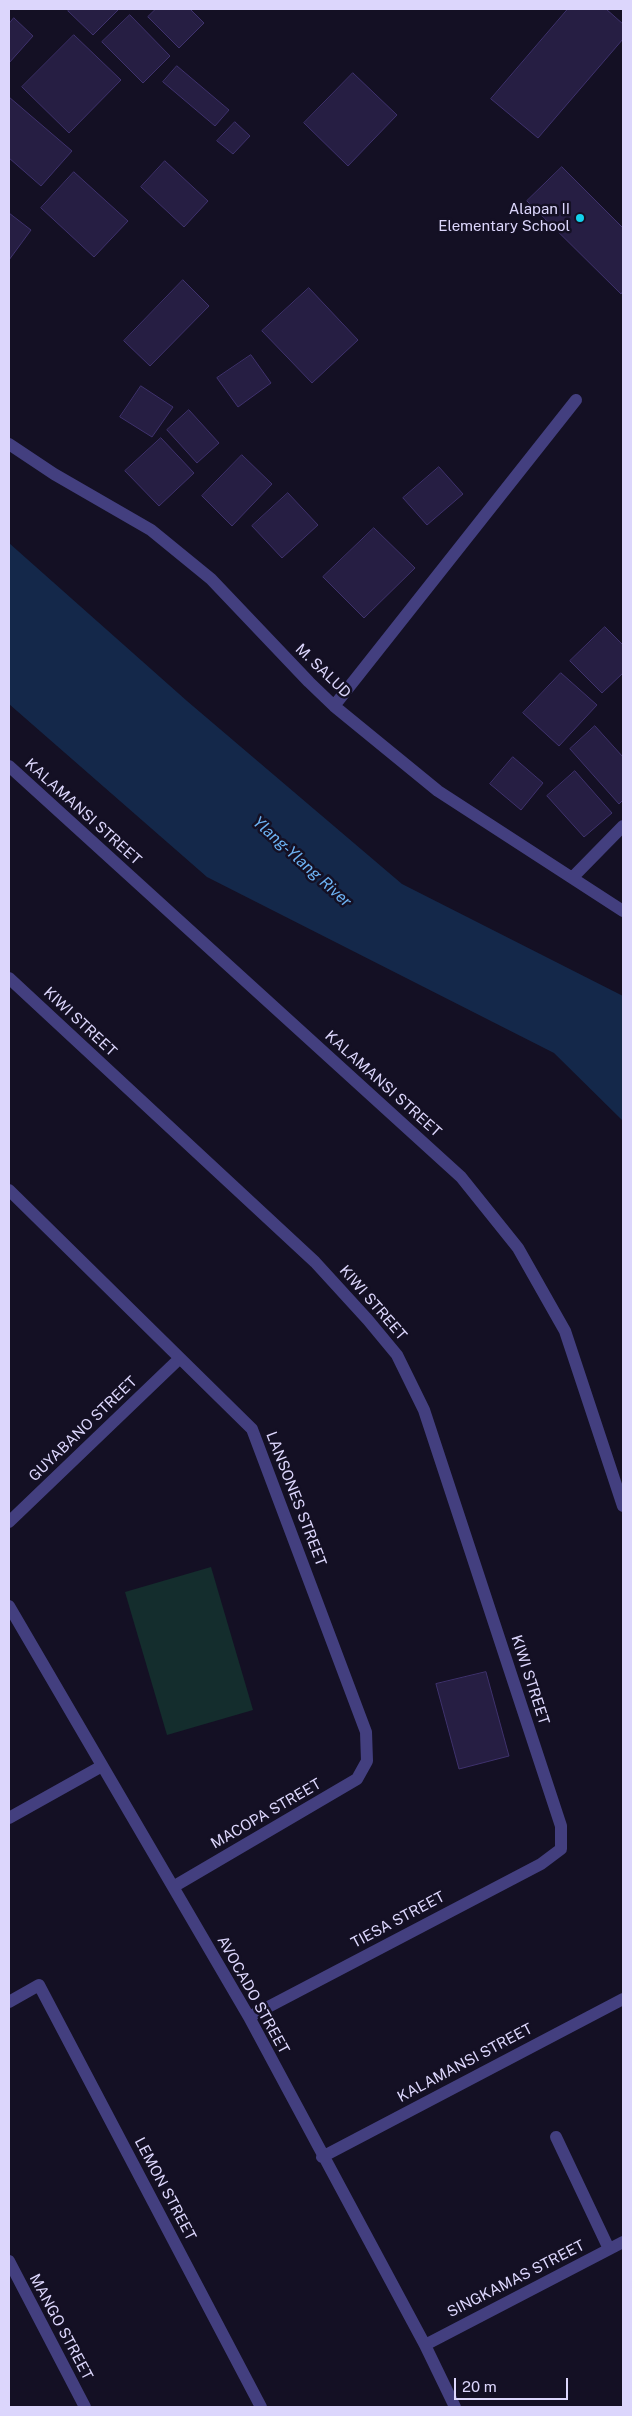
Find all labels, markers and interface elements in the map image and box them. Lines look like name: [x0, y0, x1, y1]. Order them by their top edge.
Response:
place label: Alapan II Elementary School: [438, 200, 570, 235]
marker: Alapan II Elementary School: [574, 212, 586, 224]
street label: M. SALUD: [292, 640, 354, 702]
street label: KALAMANSI STREET: [21, 755, 145, 869]
water label: Ylang-Ylang River: [249, 813, 355, 911]
street label: KIWI STREET: [40, 984, 120, 1060]
street label: KALAMANSI STREET: [321, 1027, 445, 1141]
street label: KIWI STREET: [336, 1262, 410, 1344]
street label: GUYABANO STREET: [25, 1373, 141, 1485]
street label: LANSONES STREET: [262, 1429, 330, 1569]
street label: KIWI STREET: [507, 1633, 553, 1727]
street label: MACOPA STREET: [208, 1775, 324, 1853]
street label: TIESA STREET: [348, 1888, 448, 1952]
street label: AVOCADO STREET: [213, 1933, 293, 2057]
street label: KALAMANSI STREET: [394, 2020, 536, 2106]
street label: LEMON STREET: [130, 2134, 200, 2244]
street label: SINGKAMAS STREET: [444, 2237, 588, 2321]
street label: MANGO STREET: [25, 2271, 97, 2383]
scale bar: [457, 2368, 571, 2400]
text: 20 m: [462, 2378, 497, 2395]

